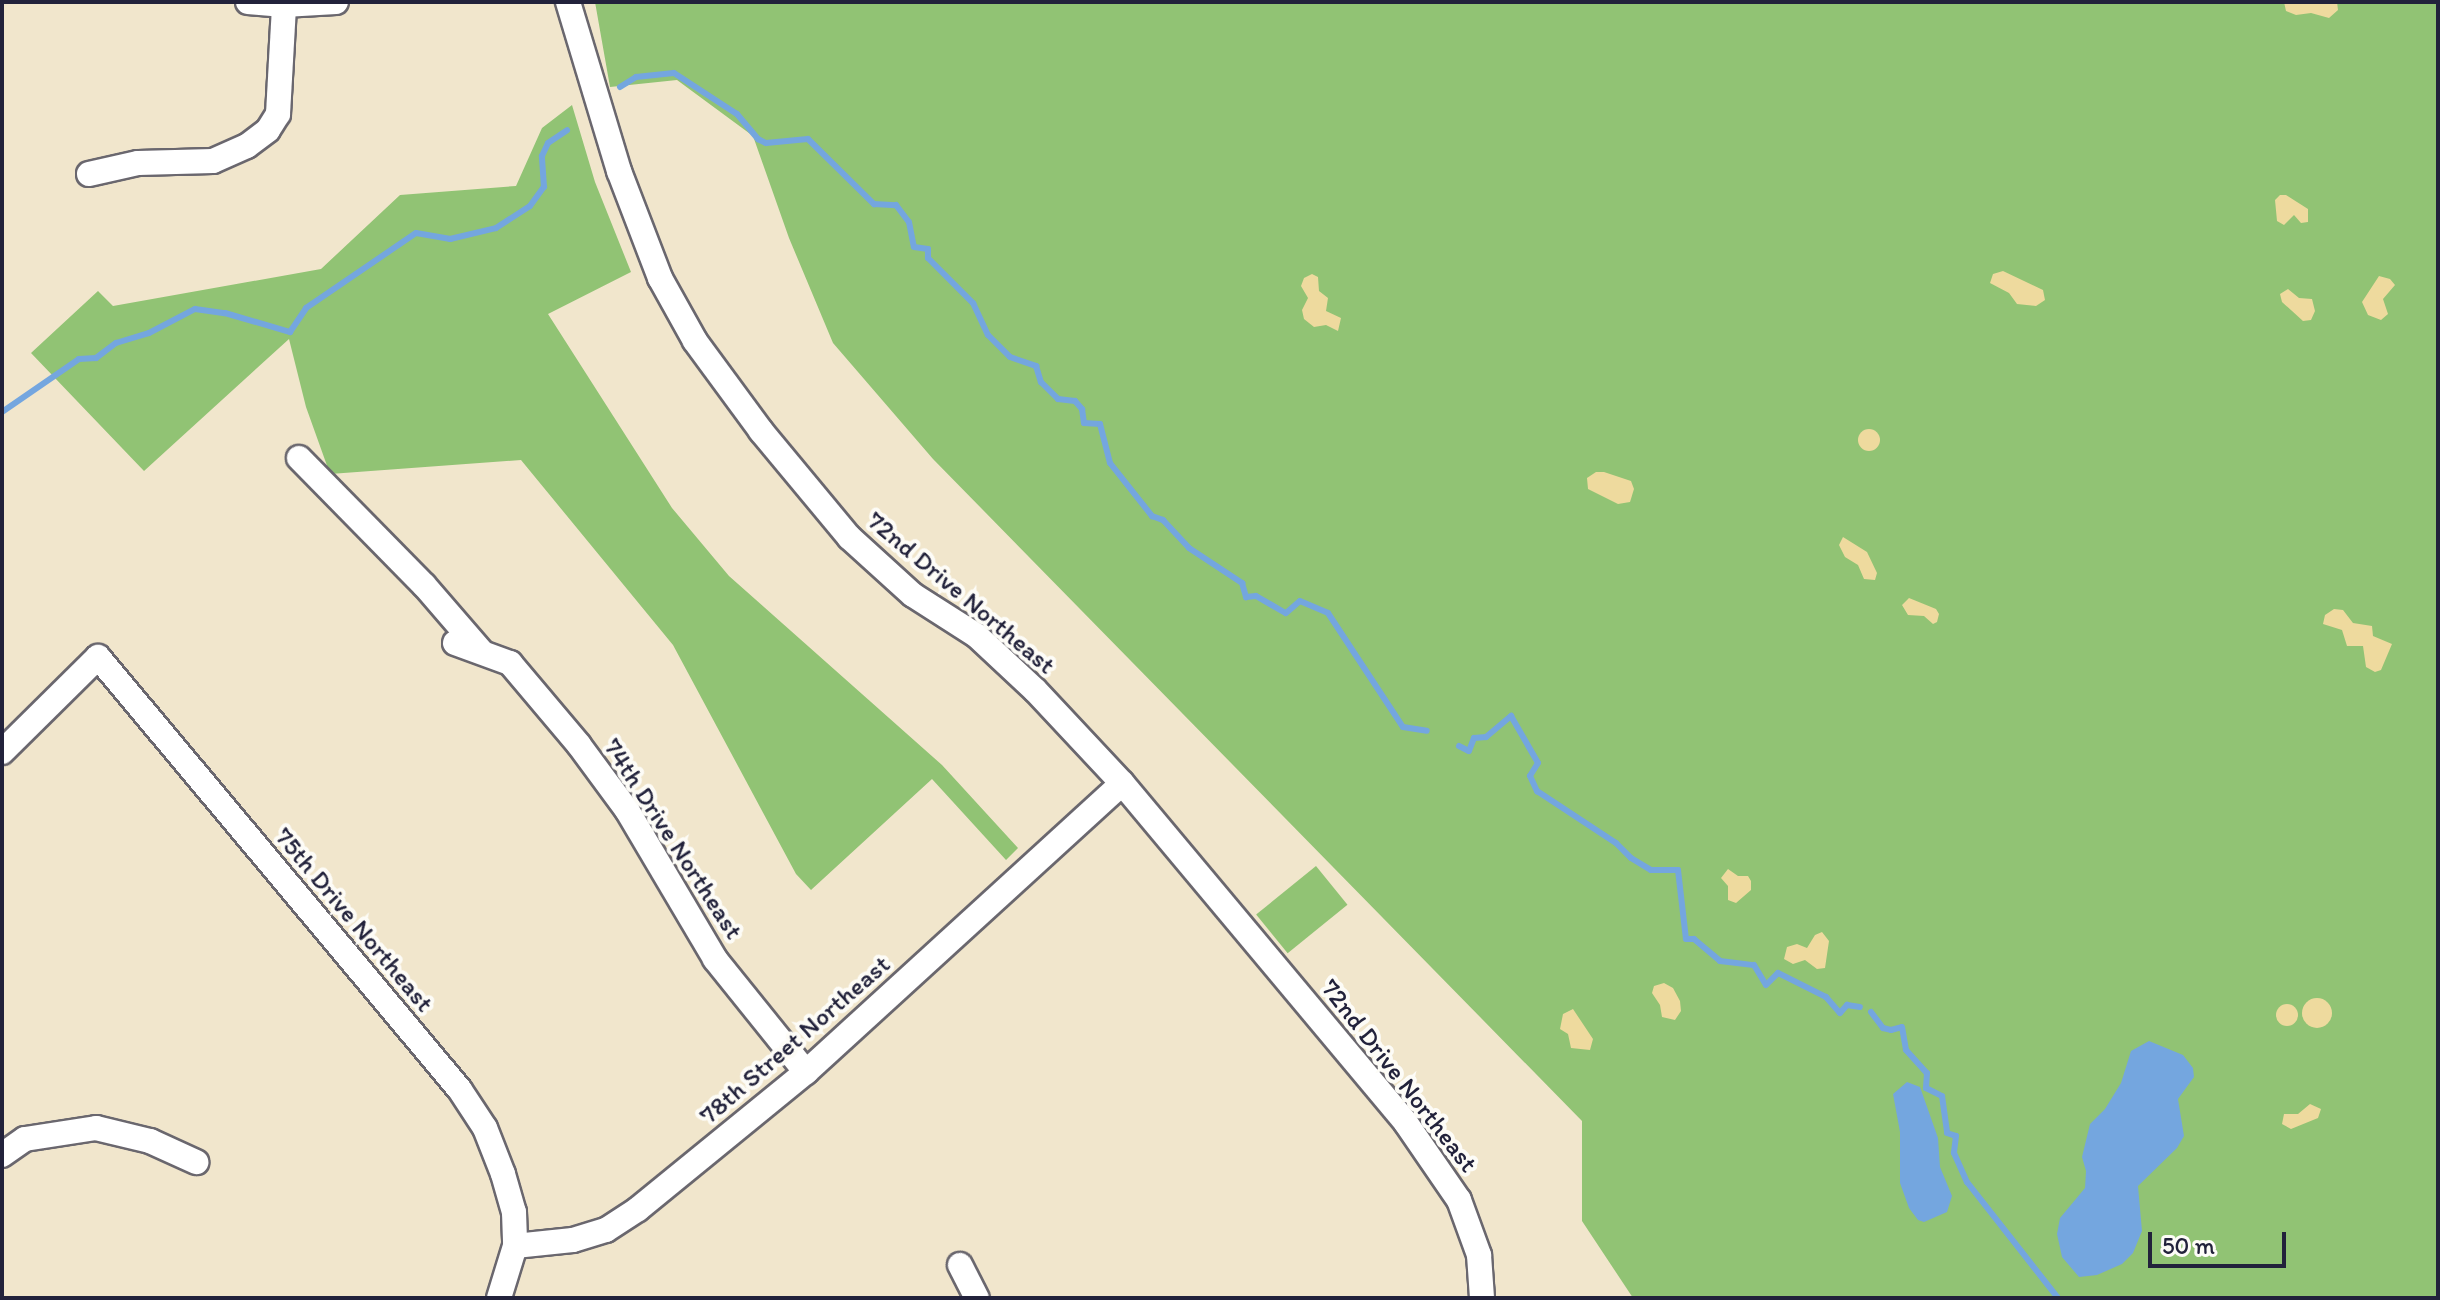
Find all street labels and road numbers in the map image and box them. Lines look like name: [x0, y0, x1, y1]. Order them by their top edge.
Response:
street label: 72nd Drive Northeast: [860, 505, 1062, 681]
street label: 74th Drive Northeast: [596, 732, 750, 946]
street label: 75th Drive Northeast: [268, 821, 440, 1019]
street label: 78th Street Northeast: [693, 949, 897, 1131]
street label: 72nd Drive Northeast: [1314, 973, 1484, 1179]

